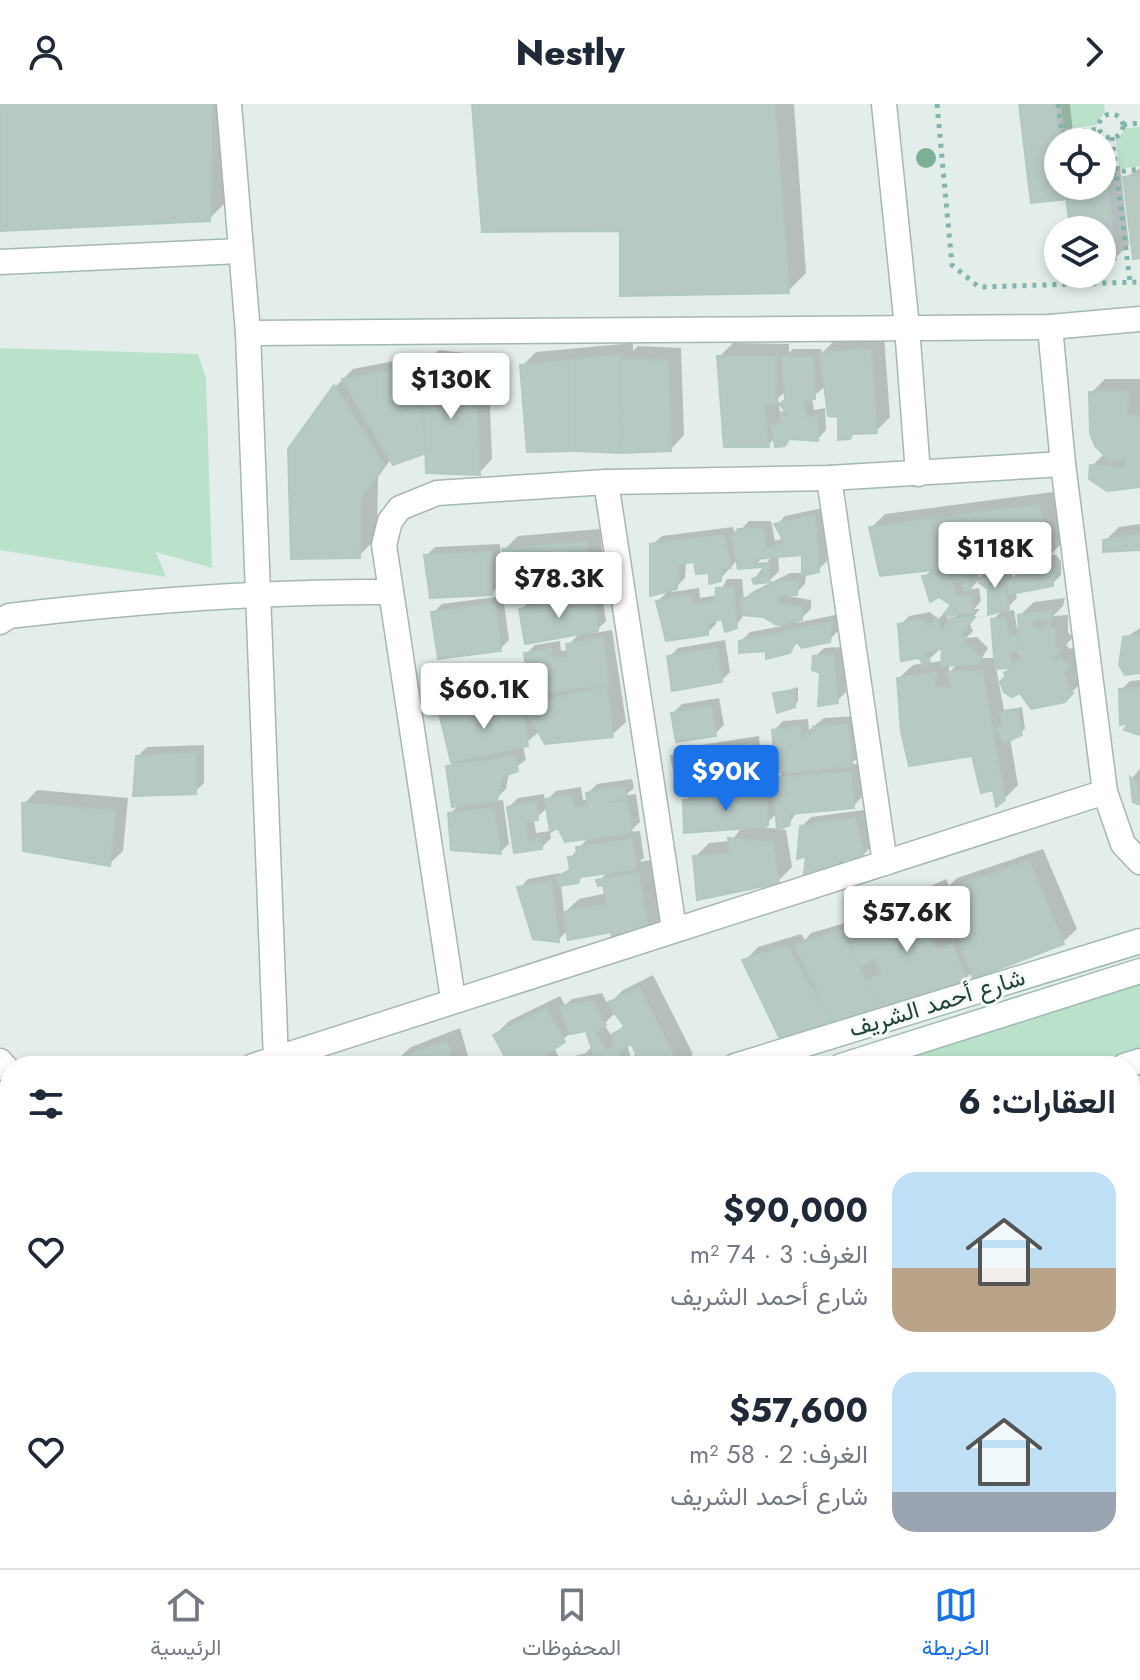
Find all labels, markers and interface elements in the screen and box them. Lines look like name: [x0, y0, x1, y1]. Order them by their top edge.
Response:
text: Nestly: [515, 26, 625, 78]
icon: person: [24, 30, 68, 74]
icon: forward: [1072, 30, 1116, 74]
map controls: [1044, 128, 1116, 288]
button: locate: [1044, 128, 1116, 200]
button: layers: [1044, 216, 1116, 288]
pin: $130K: [395, 353, 507, 421]
text: $130K: [411, 360, 491, 398]
pin: $118K: [939, 522, 1051, 590]
text: $118K: [956, 529, 1034, 567]
pin: $78.3K: [494, 552, 624, 620]
text: $78.3K: [514, 559, 604, 597]
pin: $60.1K: [419, 663, 549, 731]
text: $60.1K: [439, 670, 529, 708]
pin: $90K: [679, 745, 773, 813]
text: $90K: [692, 752, 760, 790]
pin: $57.6K: [842, 886, 972, 954]
text: $57.6K: [862, 893, 952, 931]
street label: شارع أحمد الشريف: [844, 959, 1029, 1046]
text: العقارات: 6: [958, 1077, 1116, 1126]
icon: filters: [24, 1082, 68, 1126]
text: $90,000: [723, 1186, 868, 1235]
icon: home: [956, 1204, 1052, 1300]
icon: heart: [24, 1230, 68, 1274]
text: الغرف: 3 · 74 m²: [690, 1235, 868, 1273]
text: شارع أحمد الشريف: [670, 1277, 868, 1315]
text: $57,600: [729, 1386, 868, 1435]
icon: home: [956, 1404, 1052, 1500]
icon: heart: [24, 1430, 68, 1474]
text: الغرف: 2 · 58 m²: [689, 1435, 868, 1473]
text: شارع أحمد الشريف: [670, 1477, 868, 1515]
tab: الرئيسية: [150, 1583, 221, 1667]
tab: المحفوظات: [522, 1583, 621, 1667]
tab: الخريطة: [922, 1583, 990, 1667]

